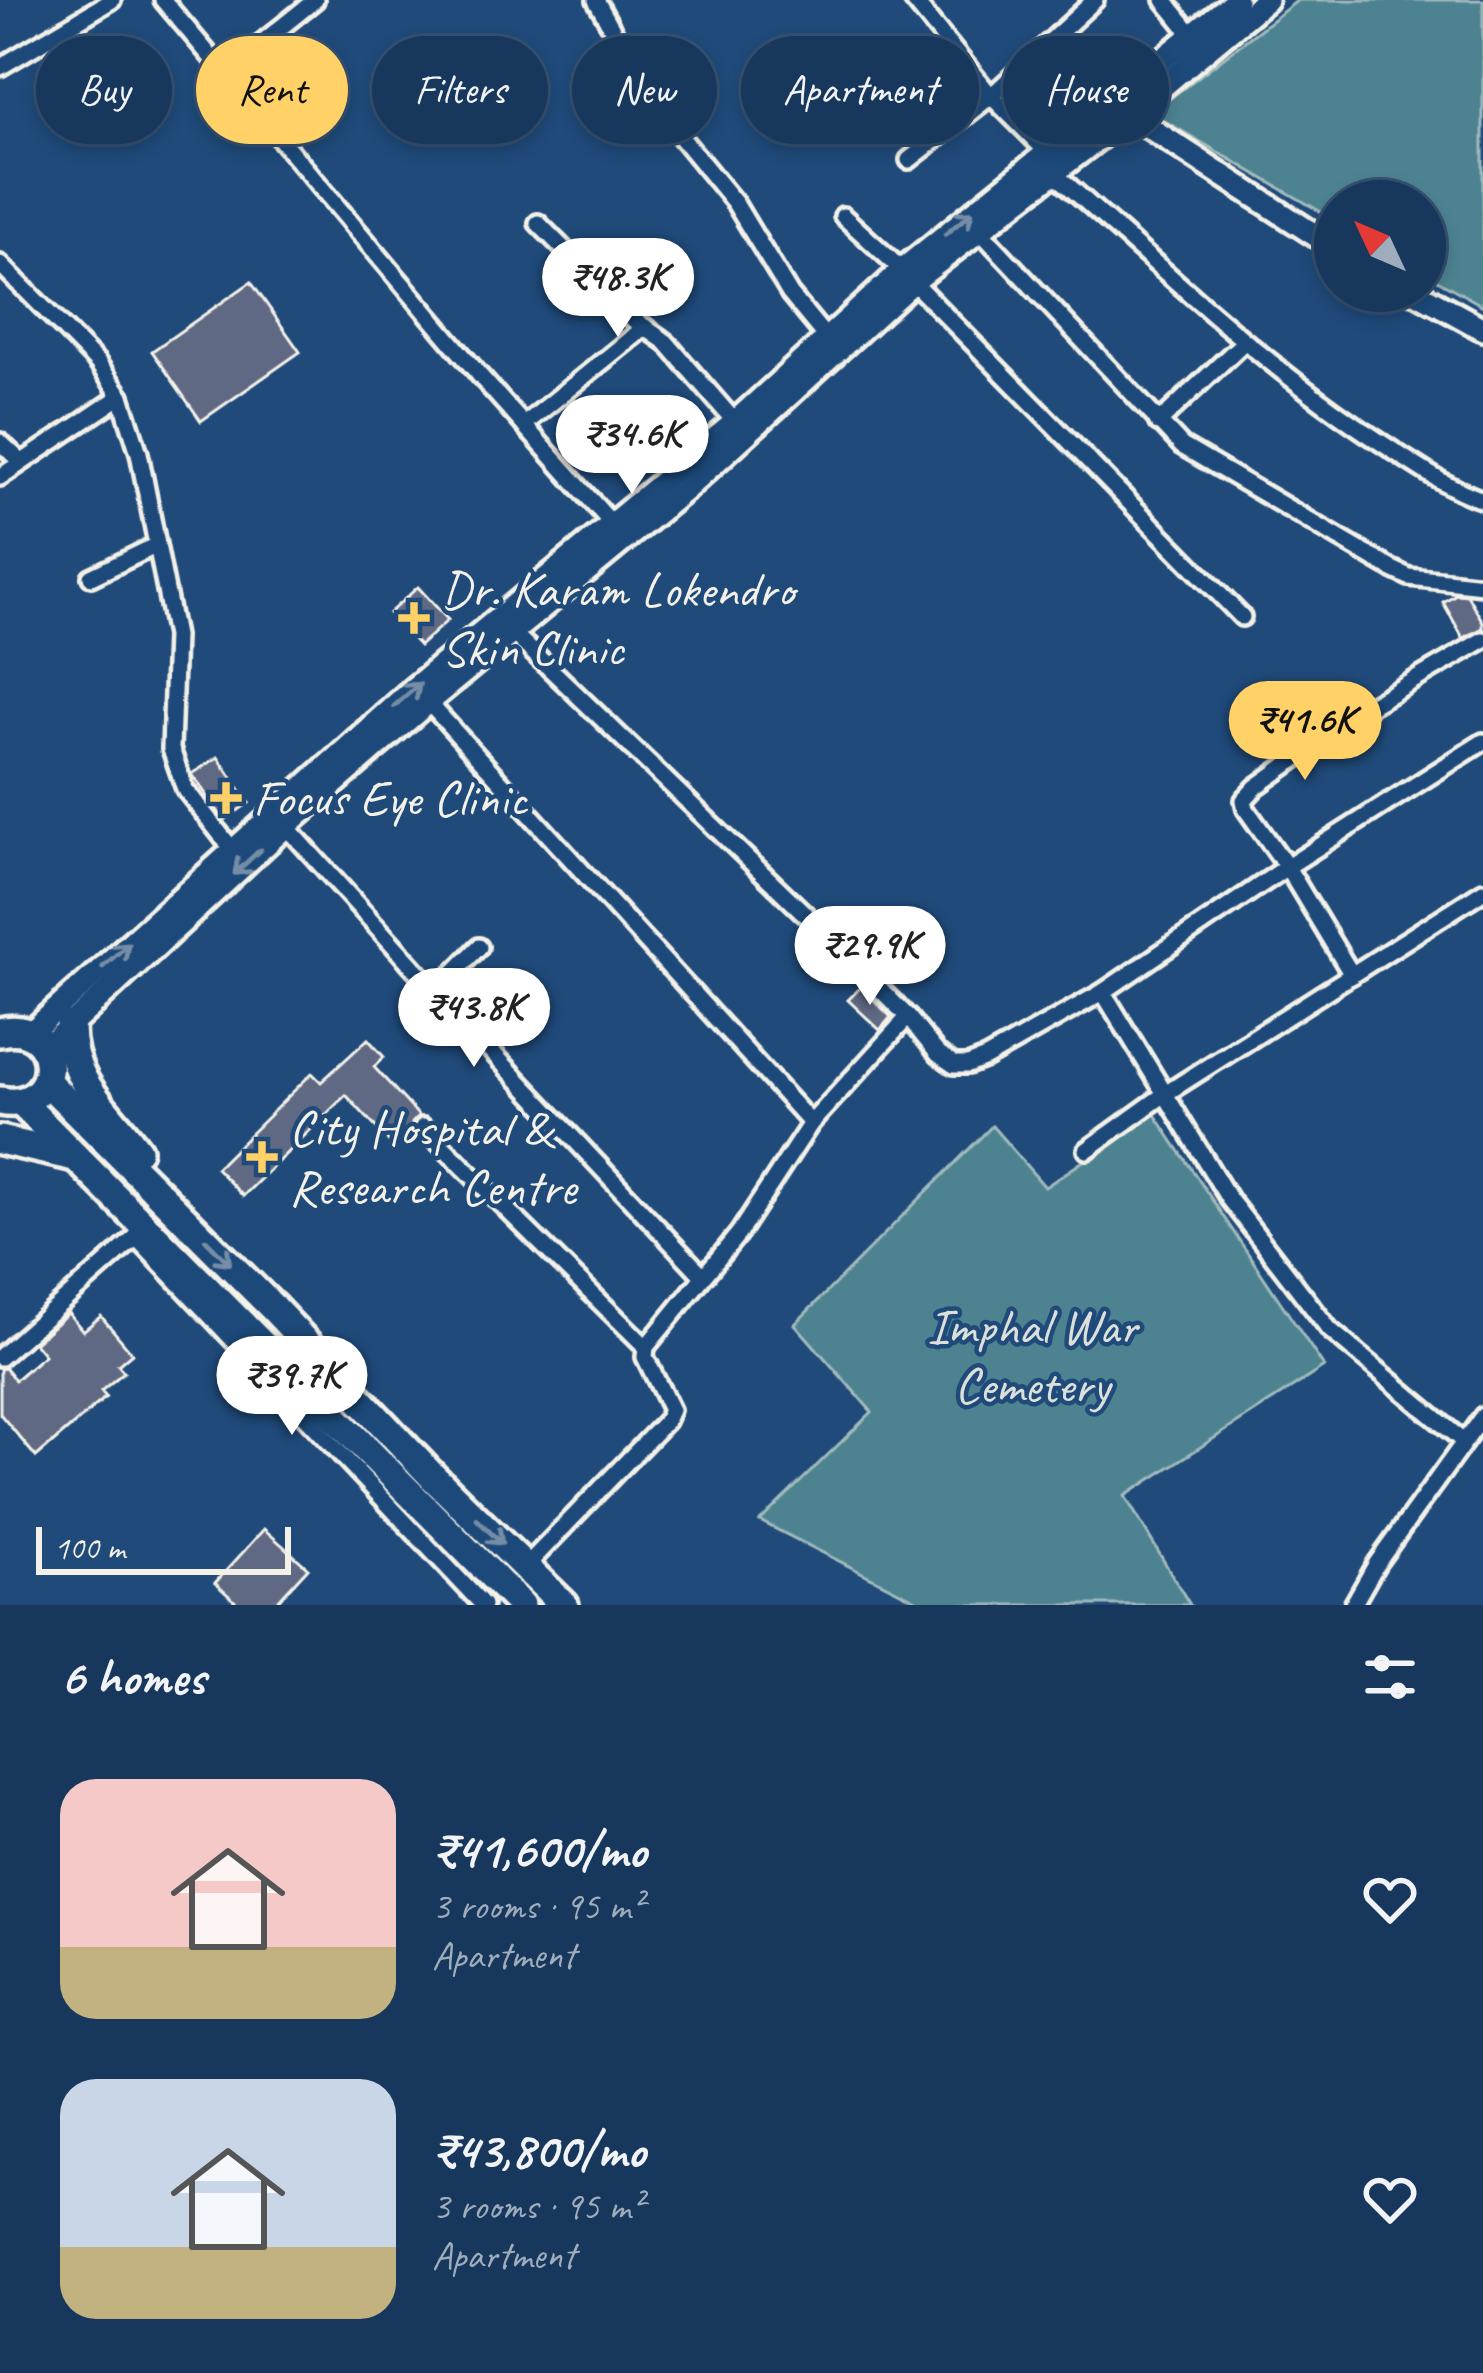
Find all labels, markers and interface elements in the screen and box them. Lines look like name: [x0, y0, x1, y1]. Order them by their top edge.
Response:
chip: Buy: [36, 36, 172, 144]
chip: Rent: [196, 36, 348, 144]
chip: Filters: [372, 36, 548, 144]
chip: New: [572, 36, 717, 144]
chip: Apartment: [741, 36, 979, 144]
chip: House: [1003, 36, 1169, 144]
north arrow: [1314, 180, 1446, 312]
map controls: [1314, 180, 1446, 312]
one-way arrow: [942, 210, 974, 237]
pin: ₹48.3K: [520, 238, 716, 340]
text: ₹48.3K: [569, 252, 667, 301]
pin: ₹34.6K: [534, 395, 730, 497]
text: ₹34.6K: [583, 409, 681, 458]
place label: Dr. Karam Lokendro Skin Clinic: [441, 557, 799, 680]
marker: Dr. Karam Lokendro Skin Clinic: [398, 602, 430, 634]
one-way arrow: [391, 681, 422, 709]
pin: ₹41.6K: [1207, 681, 1403, 783]
text: ₹41.6K: [1256, 695, 1354, 744]
place label: Focus Eye Clinic: [253, 766, 529, 830]
marker: Focus Eye Clinic: [210, 782, 242, 814]
one-way arrow: [233, 848, 263, 876]
pin: ₹29.9K: [772, 906, 968, 1008]
text: ₹29.9K: [822, 920, 918, 969]
one-way arrow: [101, 941, 131, 969]
pin: ₹43.8K: [376, 968, 572, 1070]
text: ₹43.8K: [425, 982, 523, 1031]
place label: City Hospital & Research Centre: [289, 1096, 580, 1219]
marker: City Hospital & Research Centre: [246, 1141, 278, 1173]
one-way arrow: [203, 1238, 232, 1266]
park label: Imphal War Cemetery: [927, 1294, 1141, 1417]
pin: ₹39.7K: [194, 1336, 390, 1438]
text: ₹39.7K: [243, 1350, 341, 1399]
one-way arrow: [475, 1517, 504, 1546]
scale bar: [36, 1521, 291, 1574]
text: 100 m: [54, 1527, 125, 1569]
icon: filters: [1357, 1644, 1423, 1710]
text: 6 homes: [60, 1645, 205, 1709]
text: ₹41,600/mo: [432, 1818, 646, 1882]
icon: home: [156, 1827, 300, 1971]
icon: heart: [1357, 1866, 1423, 1932]
text: 3 rooms · 95 m²: [432, 1882, 643, 1931]
text: Apartment: [432, 1931, 575, 1980]
text: ₹43,800/mo: [432, 2118, 645, 2182]
icon: home: [156, 2127, 300, 2271]
icon: heart: [1357, 2166, 1423, 2232]
text: 3 rooms · 95 m²: [432, 2182, 643, 2231]
text: Apartment: [432, 2231, 575, 2280]

